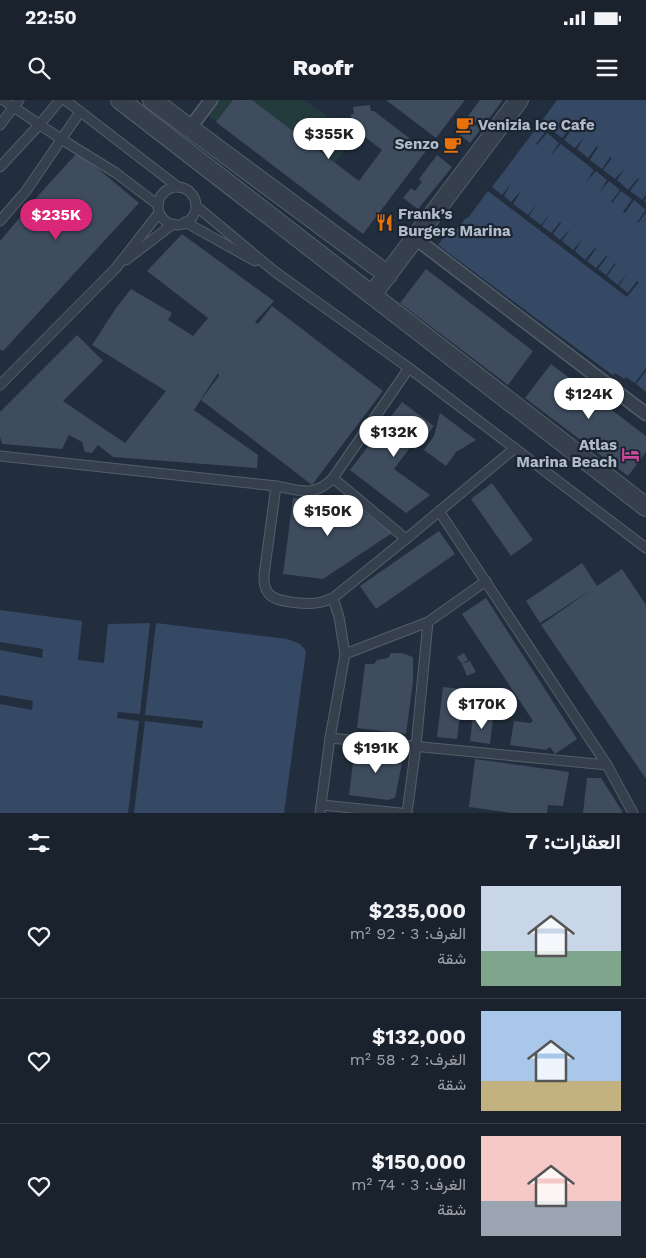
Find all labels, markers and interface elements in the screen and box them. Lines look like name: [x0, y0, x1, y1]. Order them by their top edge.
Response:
text: 22:50: [25, 6, 77, 29]
icon: search: [25, 54, 53, 82]
icon: menu: [593, 54, 621, 82]
text: Roofr: [293, 55, 353, 80]
cafe icon: Venizia Ice Cafe: [454, 115, 474, 135]
place label: Venizia Ice Cafe: [478, 116, 595, 134]
pin: $355K: [294, 118, 364, 160]
text: $355K: [304, 124, 354, 143]
cafe icon: Senzo: [443, 134, 463, 154]
place label: Senzo: [395, 135, 439, 153]
pin: $235K: [21, 198, 91, 241]
text: $235K: [31, 205, 81, 224]
place label: Frank’s Burgers Marina: [398, 205, 511, 240]
restaurant icon: Frank’s Burgers Marina: [374, 213, 394, 233]
pin: $124K: [554, 378, 624, 420]
text: $124K: [565, 384, 613, 403]
pin: $132K: [359, 416, 429, 458]
text: $132K: [370, 422, 418, 441]
place label: Atlas Marina Beach: [516, 436, 617, 471]
hotel icon: Atlas Marina Beach: [621, 444, 641, 464]
pin: $150K: [293, 494, 363, 537]
text: $150K: [304, 501, 352, 520]
pin: $170K: [447, 688, 517, 730]
text: $170K: [458, 694, 506, 713]
pin: $191K: [341, 732, 411, 774]
text: $191K: [354, 738, 399, 757]
icon: filters: [25, 829, 53, 857]
text: العقارات: 7: [525, 829, 621, 854]
text: $235,000: [369, 898, 466, 923]
icon: home: [521, 906, 581, 966]
icon: heart: [25, 922, 53, 950]
text: الغرف: 3 · 92 m²: [350, 924, 466, 943]
text: شقة: [437, 949, 466, 968]
text: $132,000: [372, 1024, 466, 1049]
icon: home: [521, 1031, 581, 1091]
icon: heart: [25, 1047, 53, 1075]
text: الغرف: 2 · 58 m²: [350, 1050, 466, 1069]
text: شقة: [437, 1075, 466, 1094]
text: $150,000: [371, 1149, 466, 1174]
icon: home: [521, 1156, 581, 1216]
icon: heart: [25, 1172, 53, 1200]
text: الغرف: 3 · 74 m²: [351, 1175, 466, 1194]
text: شقة: [437, 1200, 466, 1219]

